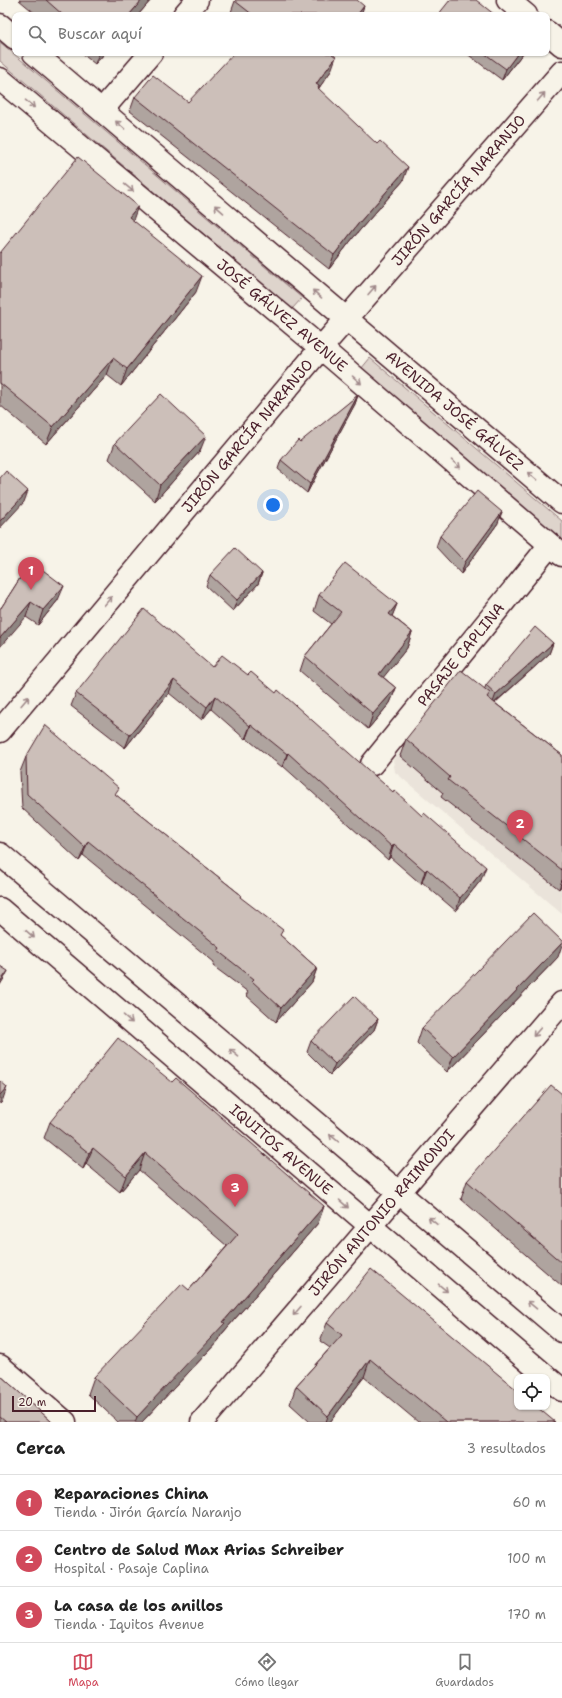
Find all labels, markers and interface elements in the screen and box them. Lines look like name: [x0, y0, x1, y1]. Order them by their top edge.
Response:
search box: [12, 12, 550, 56]
icon: search: [26, 23, 48, 45]
text: Buscar aquí: [58, 24, 142, 44]
one-way arrow: [536, 92, 545, 102]
one-way arrow: [25, 100, 35, 109]
street label: JIRÓN GARCÍA NARANJO: [387, 111, 530, 270]
one-way arrow: [114, 120, 125, 129]
one-way arrow: [124, 183, 135, 192]
one-way arrow: [213, 205, 224, 214]
street label: JOSÉ GÁLVEZ AVENUE: [212, 255, 352, 376]
one-way arrow: [368, 285, 377, 295]
one-way arrow: [313, 290, 323, 299]
street label: AVENIDA JOSÉ GÁLVEZ: [381, 346, 528, 475]
street label: JIRÓN GARCÍA NARANJO: [177, 355, 317, 517]
one-way arrow: [352, 375, 363, 384]
one-way arrow: [451, 460, 462, 469]
one-way arrow: [527, 472, 538, 481]
your location: [263, 495, 283, 515]
pin: 1: [18, 557, 44, 590]
one-way arrow: [104, 596, 113, 606]
street label: PASAJE CAPLINA: [413, 599, 509, 711]
one-way arrow: [21, 696, 30, 706]
pin: 2: [507, 810, 533, 843]
one-way arrow: [24, 930, 35, 939]
one-way arrow: [123, 1014, 133, 1023]
one-way arrow: [532, 1027, 541, 1038]
one-way arrow: [229, 1049, 240, 1058]
street label: IQUITOS AVENUE: [225, 1100, 337, 1199]
street label: JIRÓN ANTONIO RAIMONDI: [304, 1125, 459, 1300]
one-way arrow: [328, 1133, 339, 1142]
pin: 3: [222, 1174, 248, 1207]
one-way arrow: [339, 1199, 349, 1209]
one-way arrow: [428, 1217, 438, 1226]
one-way arrow: [438, 1284, 448, 1293]
one-way arrow: [527, 1301, 538, 1310]
one-way arrow: [292, 1306, 301, 1317]
map controls: [514, 1374, 550, 1410]
button: locate: [514, 1374, 550, 1410]
scale bar: [12, 1394, 96, 1413]
text: 20 m: [18, 1395, 46, 1410]
text: Cerca: [16, 1437, 65, 1459]
text: 3 resultados: [467, 1440, 546, 1457]
text: Reparaciones China: [54, 1484, 208, 1504]
text: 1: [26, 1494, 32, 1511]
text: 60 m: [513, 1494, 546, 1511]
text: Tienda · Jirón García Naranjo: [54, 1504, 242, 1521]
text: Centro de Salud Max Arias Schreiber: [54, 1540, 344, 1560]
text: 2: [24, 1550, 34, 1567]
text: 100 m: [507, 1550, 546, 1567]
text: Hospital · Pasaje Caplina: [54, 1560, 209, 1577]
text: La casa de los anillos: [54, 1596, 223, 1616]
text: 3: [24, 1606, 34, 1623]
text: 170 m: [508, 1606, 546, 1623]
text: Tienda · Iquitos Avenue: [54, 1616, 204, 1633]
tab: Mapa: [68, 1651, 99, 1690]
tab: Cómo llegar: [235, 1651, 299, 1690]
tab: Guardados: [435, 1651, 494, 1690]

